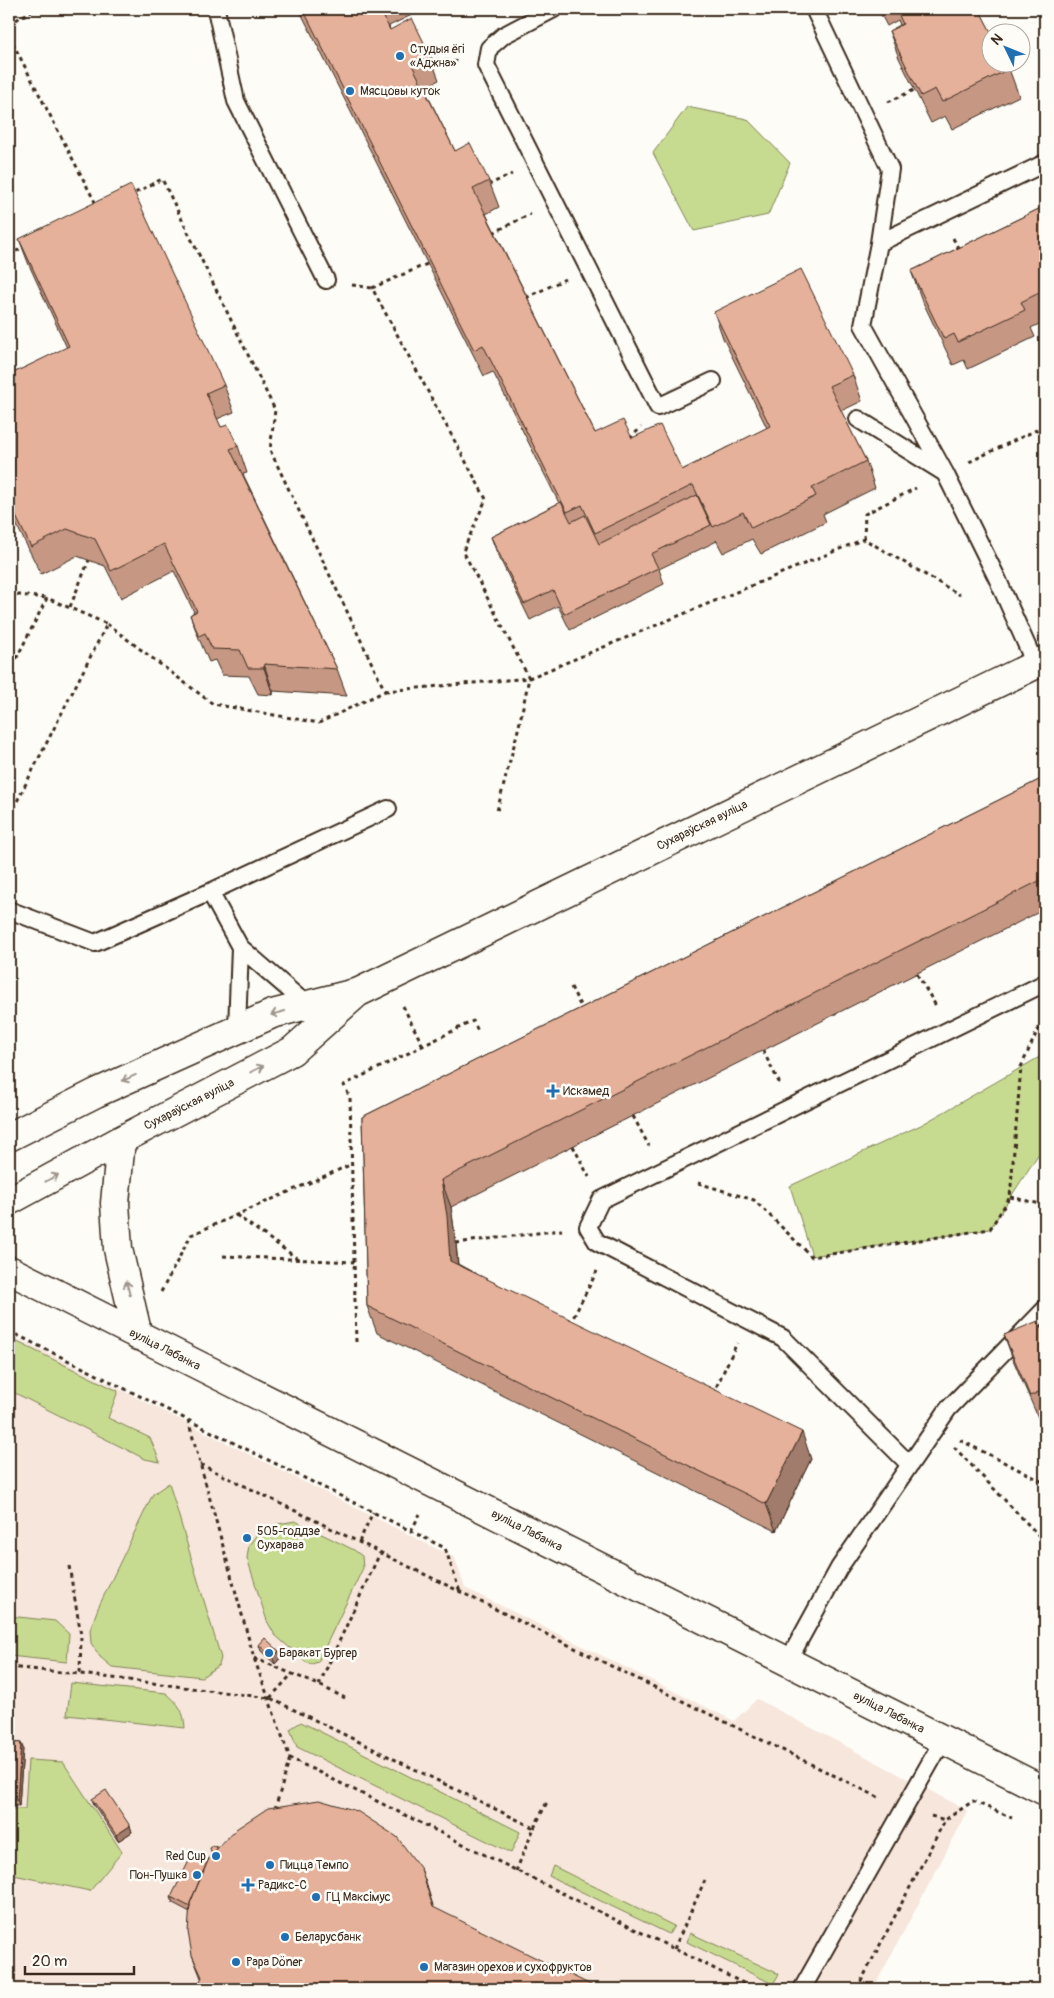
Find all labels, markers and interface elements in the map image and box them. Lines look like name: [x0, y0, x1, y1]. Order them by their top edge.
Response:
north arrow: [982, 22, 1032, 72]
text: N: [987, 30, 1006, 49]
place label: Студыя ёгі «Аджна»: [410, 42, 464, 71]
marker: Студыя ёгі «Аджна»: [394, 50, 406, 62]
place label: Мясцовы куток: [360, 84, 441, 99]
marker: Мясцовы куток: [344, 85, 356, 97]
street label: Сухараўская вуліца: [654, 797, 750, 854]
one-way arrow: [270, 1008, 286, 1018]
one-way arrow: [249, 1064, 264, 1073]
one-way arrow: [122, 1074, 137, 1084]
street label: Сухараўская вуліца: [142, 1075, 237, 1134]
place label: Искамед: [563, 1084, 610, 1099]
marker: Искамед: [547, 1085, 559, 1097]
one-way arrow: [44, 1172, 58, 1182]
one-way arrow: [123, 1281, 132, 1297]
street label: вуліца Лабанка: [127, 1325, 203, 1374]
street label: вуліца Лабанка: [489, 1506, 565, 1555]
place label: 505-годдзе Сухарава: [257, 1524, 320, 1553]
marker: 505-годдзе Сухарава: [241, 1532, 253, 1544]
place label: Баракат Бургер: [279, 1646, 357, 1661]
marker: Баракат Бургер: [263, 1647, 275, 1659]
street label: вуліца Лабанка: [851, 1688, 927, 1737]
place label: Red Cup: [166, 1849, 206, 1864]
marker: Red Cup: [210, 1850, 222, 1862]
place label: Пицца Темпо: [280, 1858, 349, 1873]
marker: Пицца Темпо: [264, 1859, 276, 1871]
place label: Пон-Пушка: [130, 1868, 187, 1883]
marker: Пон-Пушка: [191, 1869, 203, 1881]
place label: Радикс-С: [258, 1878, 307, 1893]
marker: Радикс-С: [242, 1879, 254, 1891]
place label: ГЦ Максімус: [326, 1890, 391, 1905]
marker: ГЦ Максімус: [310, 1891, 322, 1903]
place label: Беларусбанк: [295, 1930, 362, 1945]
marker: Беларусбанк: [279, 1931, 291, 1943]
scale bar: [25, 1943, 134, 1975]
text: 20 m: [32, 1952, 67, 1971]
place label: Papa Döner: [246, 1955, 303, 1970]
marker: Papa Döner: [230, 1956, 242, 1968]
place label: Магазин орехов и сухофруктов: [434, 1960, 592, 1975]
marker: Магазин орехов и сухофруктов: [418, 1961, 430, 1973]

